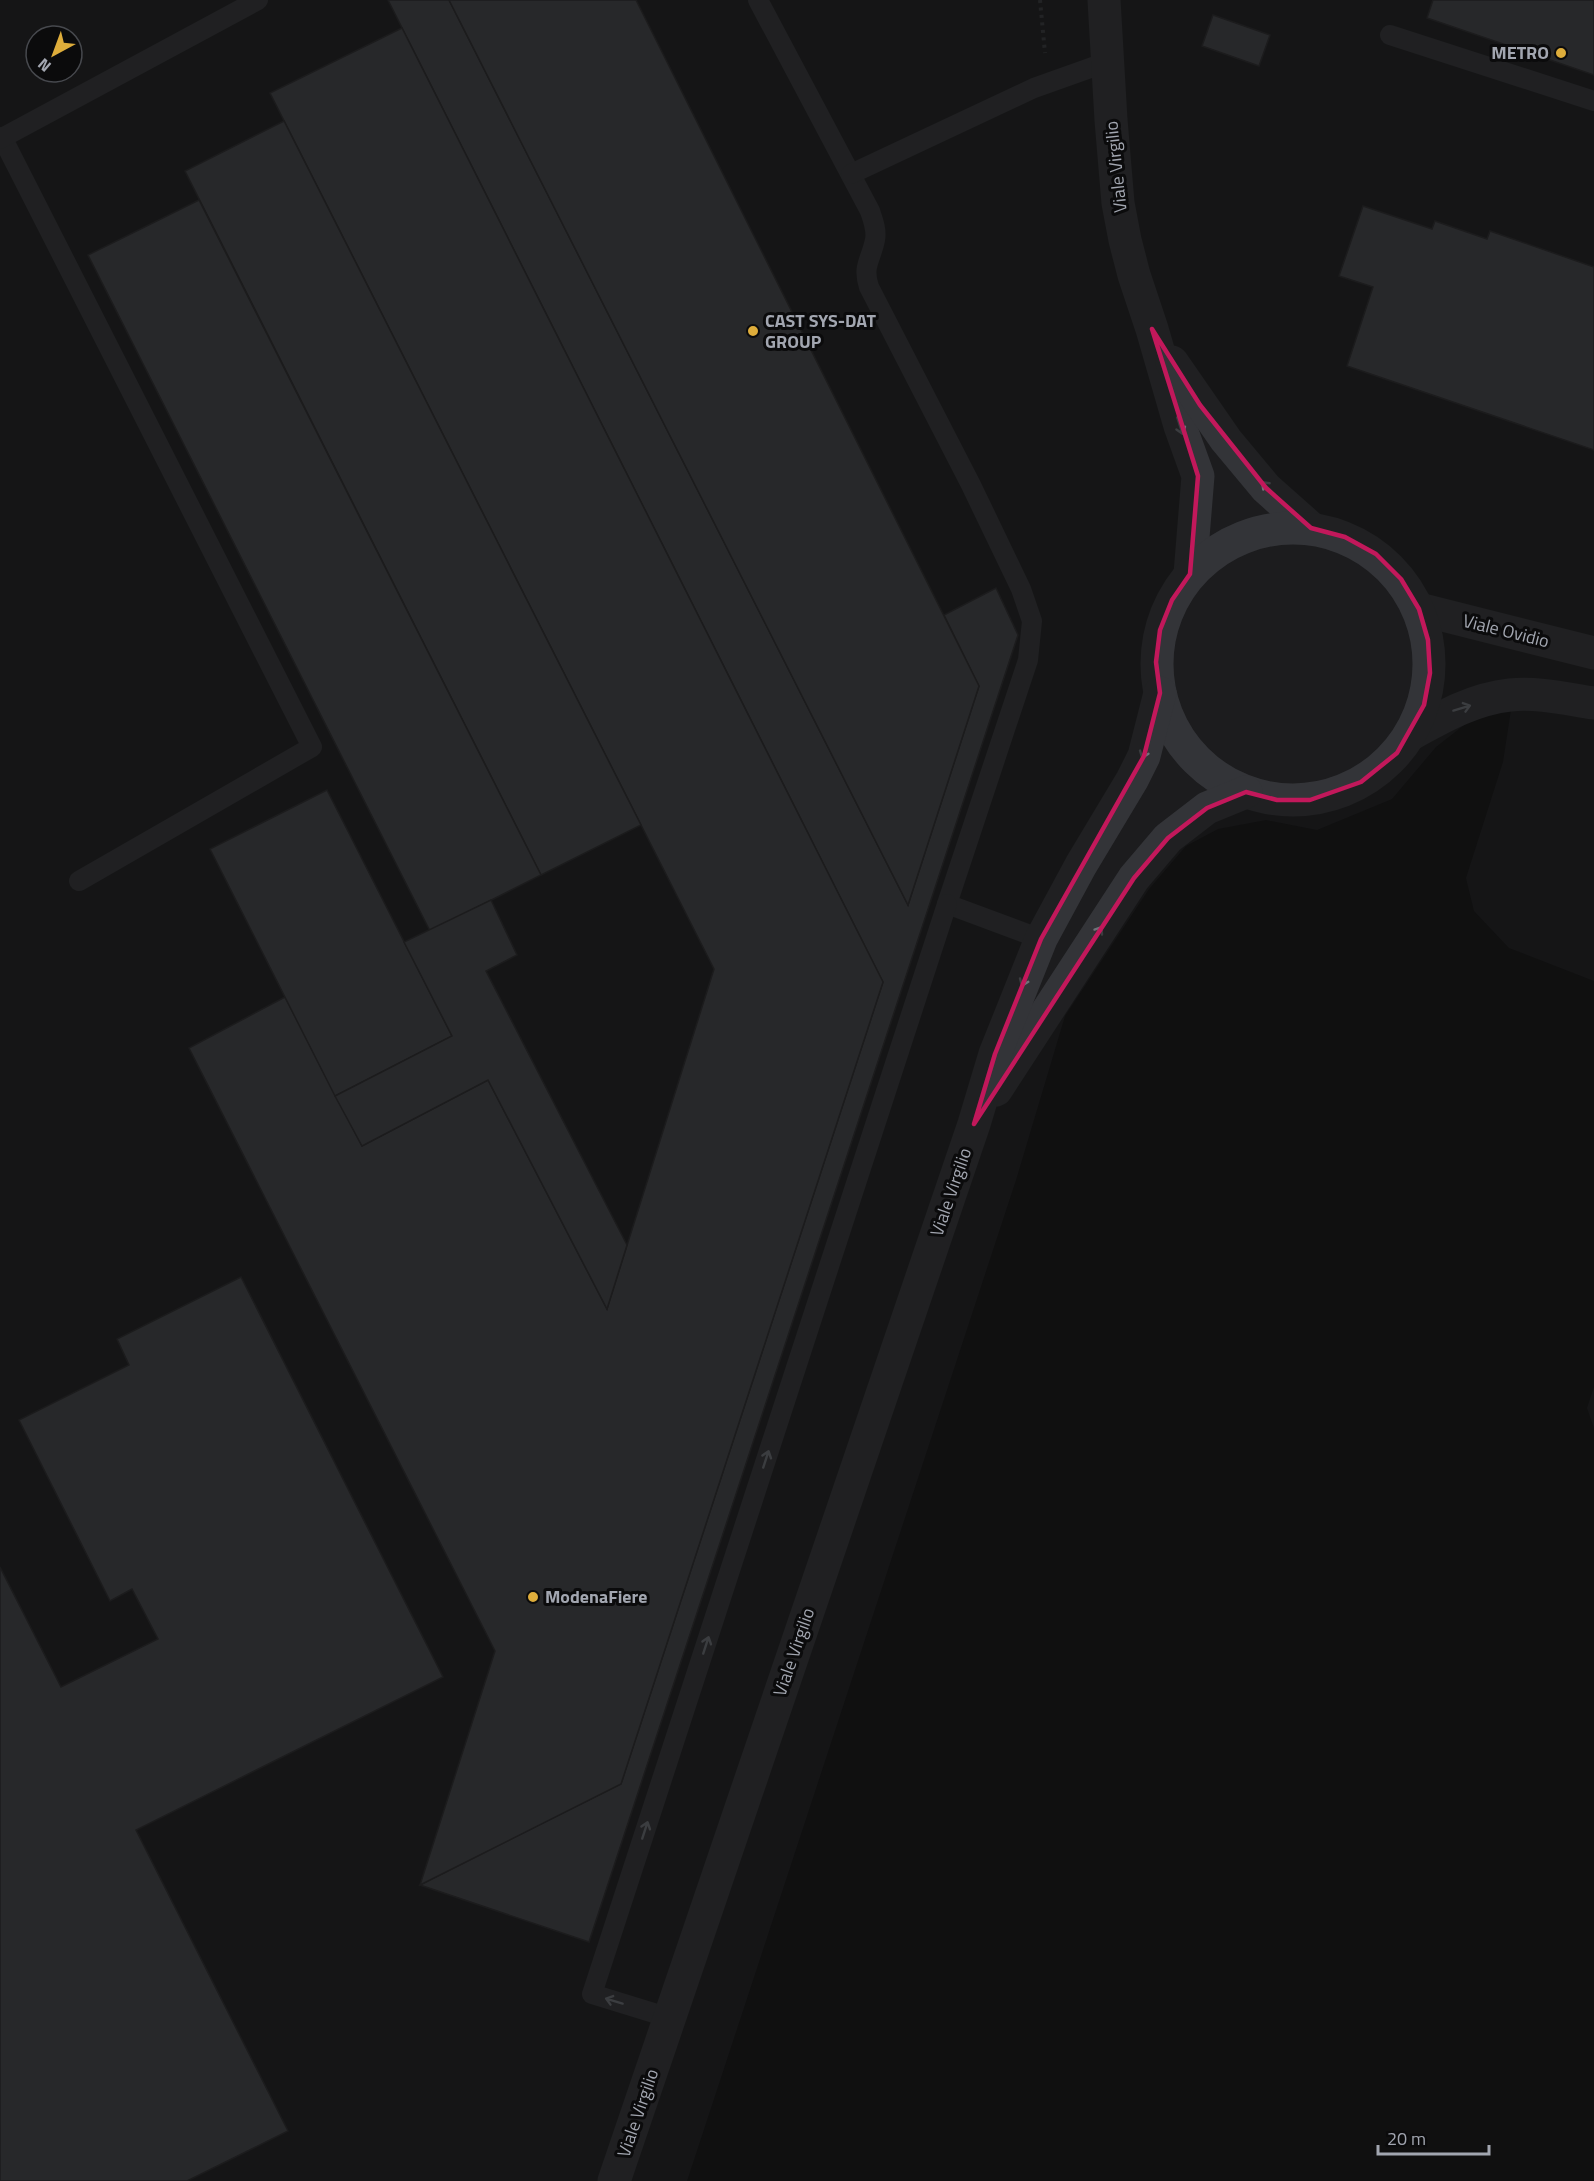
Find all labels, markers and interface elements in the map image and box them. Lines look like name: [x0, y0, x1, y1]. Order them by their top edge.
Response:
north arrow: [24, 24, 84, 84]
place label: METRO: [1491, 39, 1549, 66]
marker: METRO: [1554, 46, 1568, 60]
text: N: [32, 53, 56, 78]
street label: Viale Virgilio: [1097, 120, 1134, 214]
place label: CAST SYS-DAT GROUP: [765, 307, 877, 355]
marker: CAST SYS-DAT GROUP: [746, 324, 760, 338]
one-way arrow: [1175, 416, 1186, 435]
one-way arrow: [1260, 481, 1275, 496]
street label: Viale Ovidio: [1460, 607, 1552, 654]
one-way arrow: [1452, 701, 1471, 712]
one-way arrow: [1139, 740, 1150, 759]
one-way arrow: [1091, 926, 1103, 942]
one-way arrow: [1019, 968, 1030, 986]
street label: Viale Virgilio: [923, 1144, 978, 1240]
one-way arrow: [761, 1450, 772, 1469]
place label: ModenaFiere: [545, 1583, 647, 1610]
marker: ModenaFiere: [526, 1590, 540, 1604]
street label: Viale Virgilio: [766, 1604, 821, 1700]
one-way arrow: [701, 1636, 712, 1655]
one-way arrow: [641, 1821, 652, 1840]
one-way arrow: [605, 1995, 624, 2006]
street label: Viale Virgilio: [610, 2065, 665, 2161]
scale bar: [1378, 2118, 1489, 2156]
text: 20 m: [1387, 2125, 1426, 2152]

